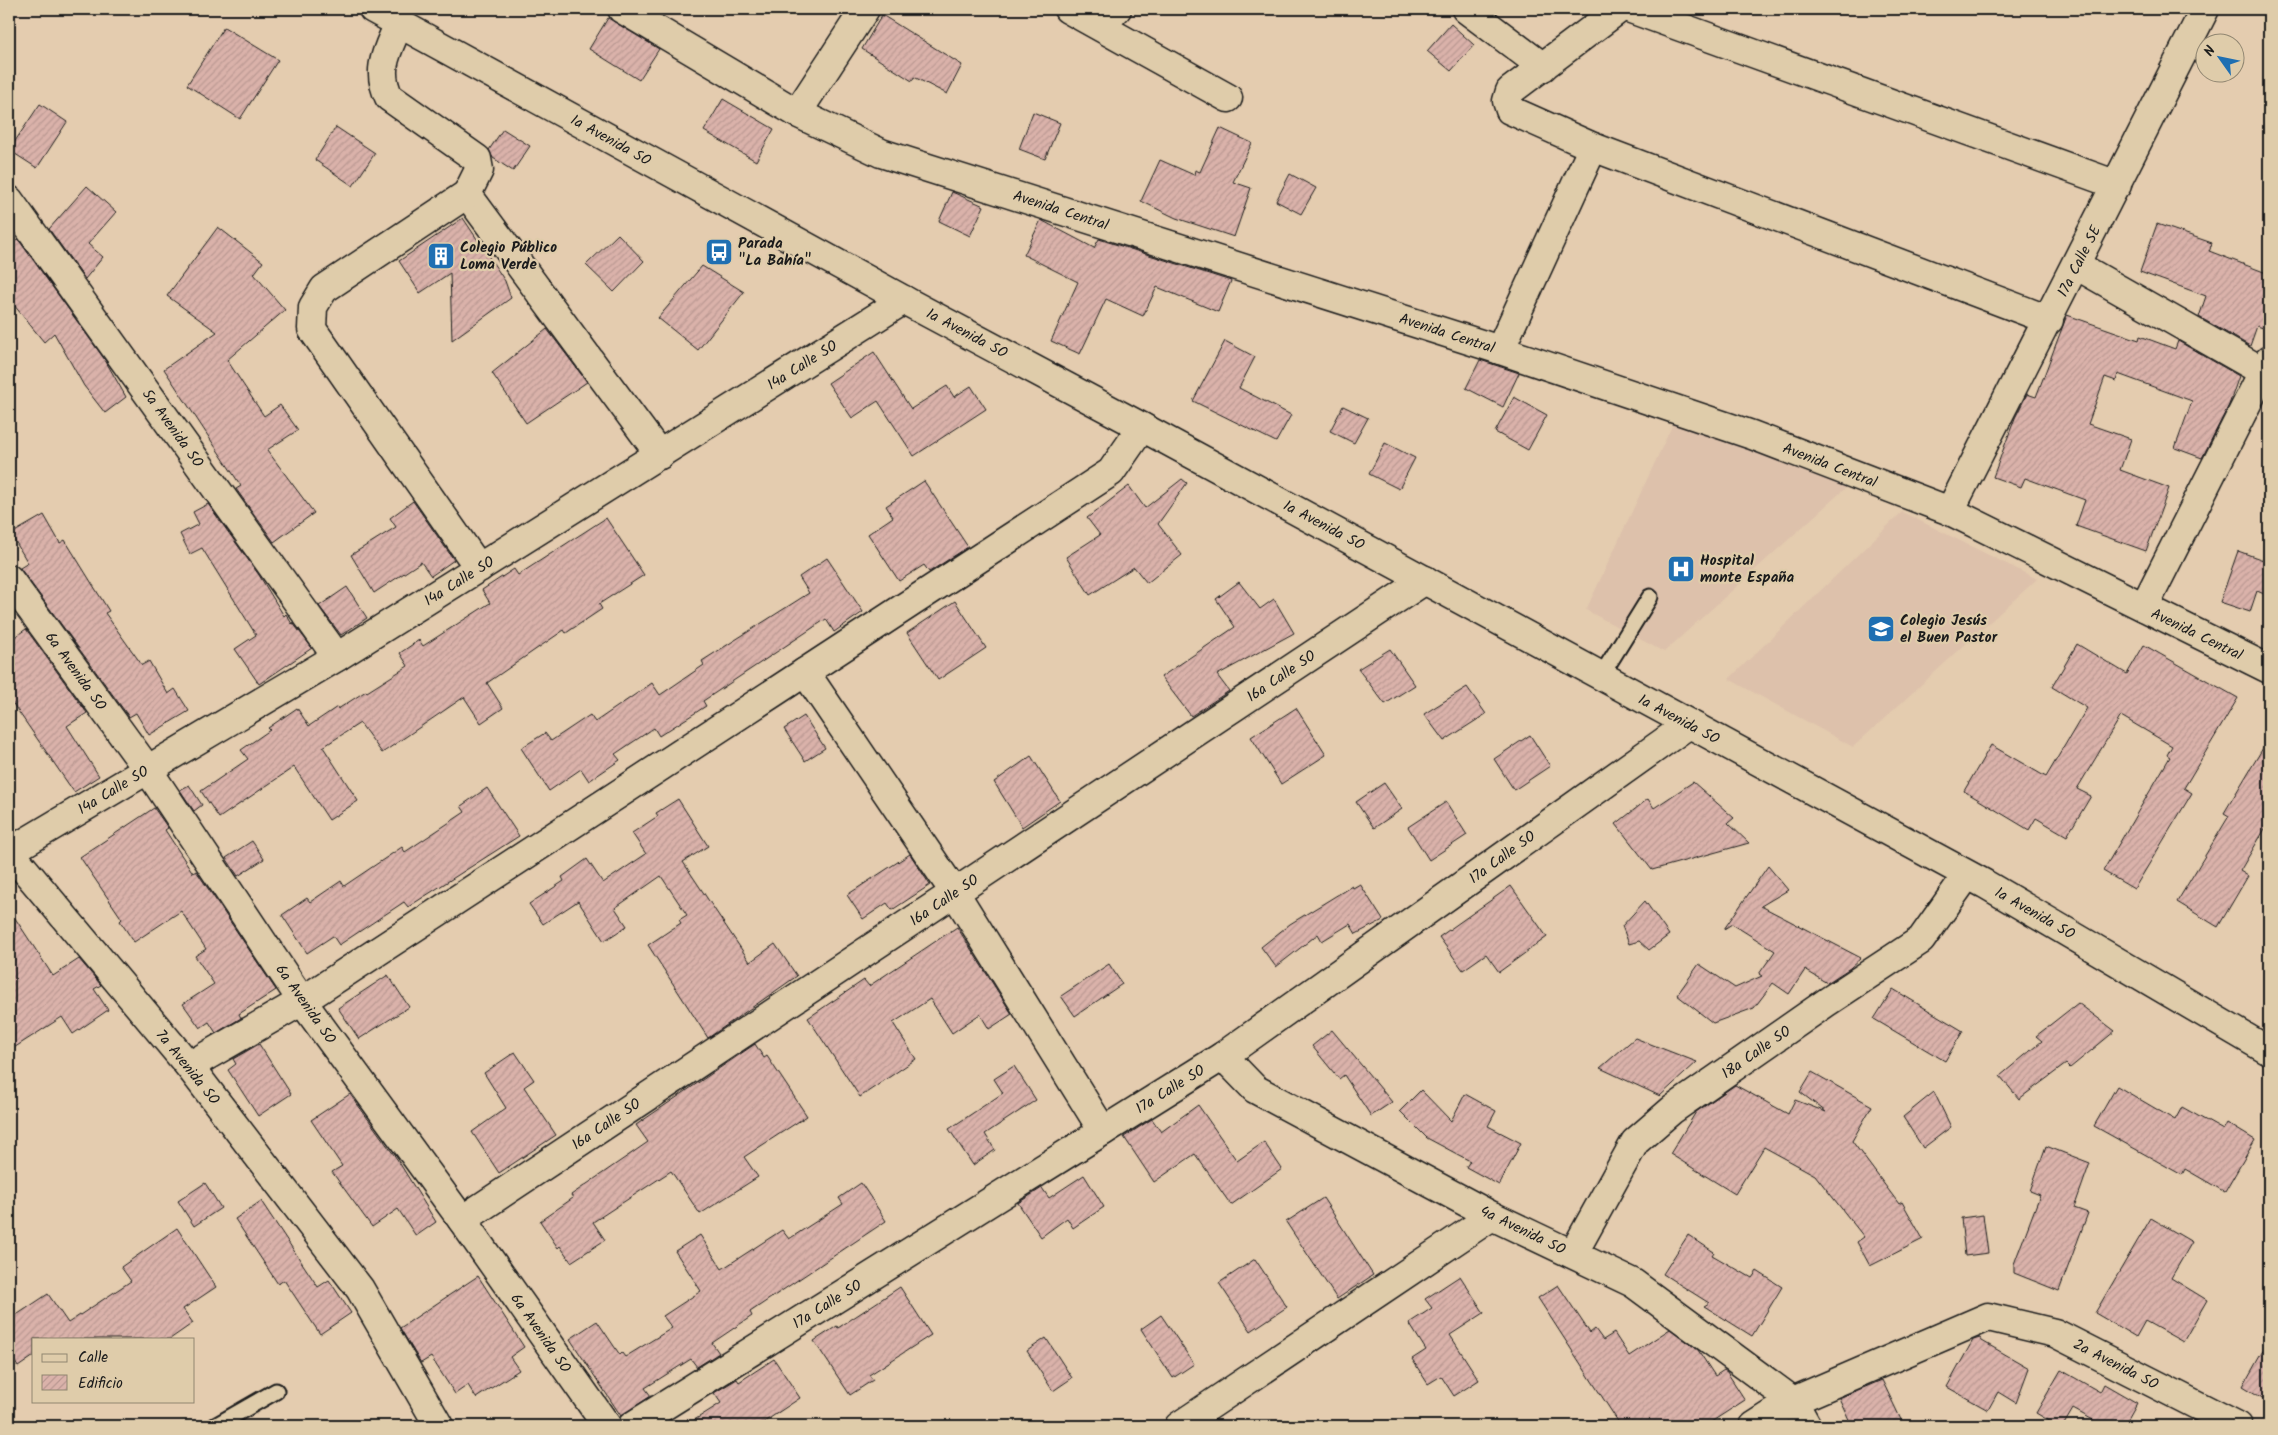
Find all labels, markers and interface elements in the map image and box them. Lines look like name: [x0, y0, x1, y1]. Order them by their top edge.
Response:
north arrow: [2196, 32, 2246, 82]
text: N: [2198, 42, 2222, 61]
street label: 1a Avenida SO: [566, 109, 655, 173]
street label: Avenida Central: [1010, 184, 1112, 238]
street label: 17a Calle SE: [2052, 220, 2109, 301]
place label: Parada "La Bahía": [738, 232, 811, 273]
place label: Colegio Público Loma Verde: [460, 236, 557, 277]
bus stop icon: Parada "La Bahía": [704, 237, 734, 267]
building icon: Colegio Público Loma Verde: [426, 241, 456, 271]
street label: 1a Avenida SO: [922, 302, 1012, 365]
street label: Avenida Central: [1396, 307, 1498, 361]
street label: 14a Calle SO: [763, 335, 843, 397]
street label: 5a Avenida SO: [135, 384, 209, 473]
street label: Avenida Central: [1779, 437, 1881, 495]
street label: 1a Avenida SO: [1279, 494, 1369, 557]
place label: Hospital monte España: [1700, 549, 1795, 590]
street label: 14a Calle SO: [420, 551, 500, 613]
hospital icon: Hospital monte España: [1666, 554, 1696, 584]
street label: Avenida Central: [2147, 602, 2247, 668]
place label: Colegio Jesús el Buen Pastor: [1900, 609, 1998, 650]
school or university icon: Colegio Jesús el Buen Pastor: [1866, 614, 1896, 644]
street label: 6a Avenida SO: [38, 627, 112, 716]
street label: 16a Calle SO: [1242, 645, 1321, 709]
street label: 1a Avenida SO: [1634, 688, 1724, 751]
street label: 14a Calle SO: [73, 760, 154, 822]
street label: 17a Calle SO: [1464, 825, 1541, 890]
street label: 16a Calle SO: [905, 869, 984, 933]
street label: 1a Avenida SO: [1990, 881, 2079, 947]
street label: 6a Avenida SO: [269, 960, 342, 1049]
street label: 18a Calle SO: [1717, 1020, 1796, 1086]
street label: 7a Avenida SO: [149, 1025, 225, 1111]
street label: 17a Calle SO: [1131, 1059, 1210, 1121]
street label: 16a Calle SO: [567, 1093, 646, 1157]
street label: 4a Avenida SO: [1476, 1200, 1570, 1262]
street label: 17a Calle SO: [788, 1274, 867, 1336]
street label: 6a Avenida SO: [504, 1289, 577, 1378]
street label: 2a Avenida SO: [2069, 1333, 2163, 1397]
legend: [32, 1338, 195, 1402]
text: Calle: [78, 1346, 108, 1370]
text: Edificio: [78, 1372, 123, 1396]

